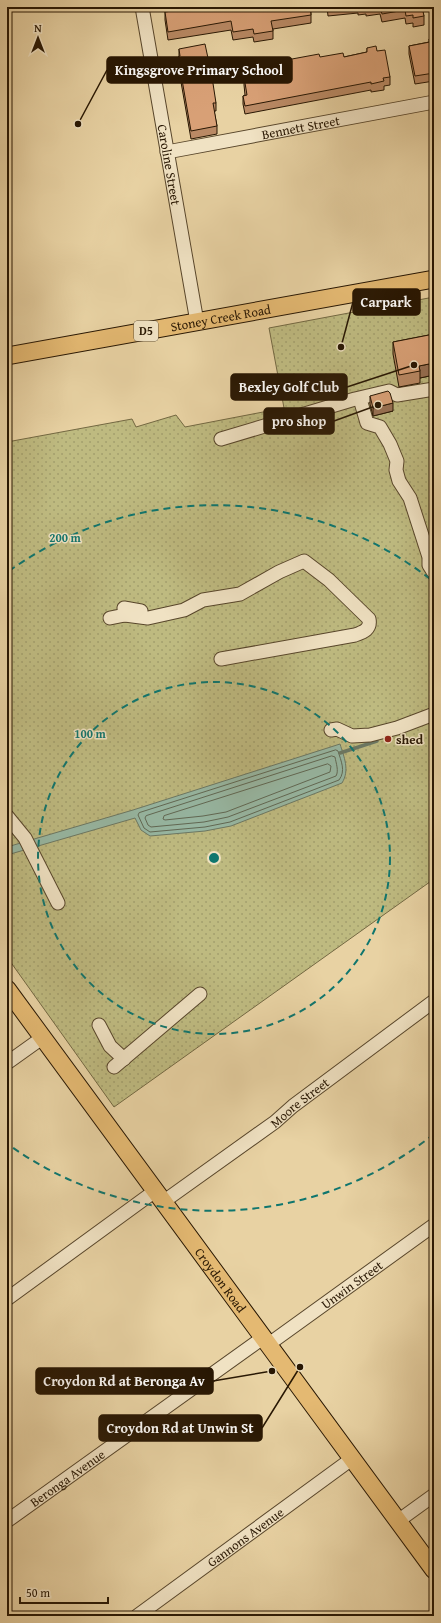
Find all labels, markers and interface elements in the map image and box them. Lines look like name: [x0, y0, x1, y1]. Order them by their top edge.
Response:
north arrow: [18, 18, 58, 58]
text: N: [34, 20, 42, 36]
callout: Kingsgrove Primary School: [107, 57, 292, 83]
text: Kingsgrove Primary School: [115, 60, 284, 80]
street label: Bennett Street: [260, 111, 342, 144]
street label: Caroline Street: [153, 123, 185, 207]
callout: Carpark: [353, 289, 420, 315]
text: Carpark: [360, 292, 413, 312]
street label: Stoney Creek Road: [169, 300, 272, 336]
road number: D5: [134, 321, 158, 341]
callout: Bexley Golf Club: [231, 374, 347, 400]
text: Bexley Golf Club: [239, 377, 340, 397]
callout: pro shop: [264, 408, 334, 434]
text: pro shop: [272, 411, 326, 431]
text: 200 m: [49, 529, 82, 546]
text: 100 m: [74, 725, 107, 742]
place label: shed: [396, 730, 424, 749]
marker: shed: [383, 734, 393, 744]
centre of rings: [207, 851, 221, 865]
street label: Moore Street: [266, 1073, 334, 1132]
street label: Croydon Road: [190, 1244, 251, 1317]
street label: Unwin Street: [317, 1256, 387, 1313]
callout: Croydon Rd at Beronga Av: [36, 1368, 213, 1394]
text: Croydon Rd at Beronga Av: [43, 1371, 206, 1391]
callout: Croydon Rd at Unwin St: [99, 1415, 262, 1441]
text: Croydon Rd at Unwin St: [106, 1418, 254, 1438]
street label: Beronga Avenue: [26, 1445, 109, 1512]
street label: Gannons Avenue: [203, 1503, 288, 1572]
scale bar: [20, 1579, 108, 1605]
text: 50 m: [26, 1584, 50, 1601]

